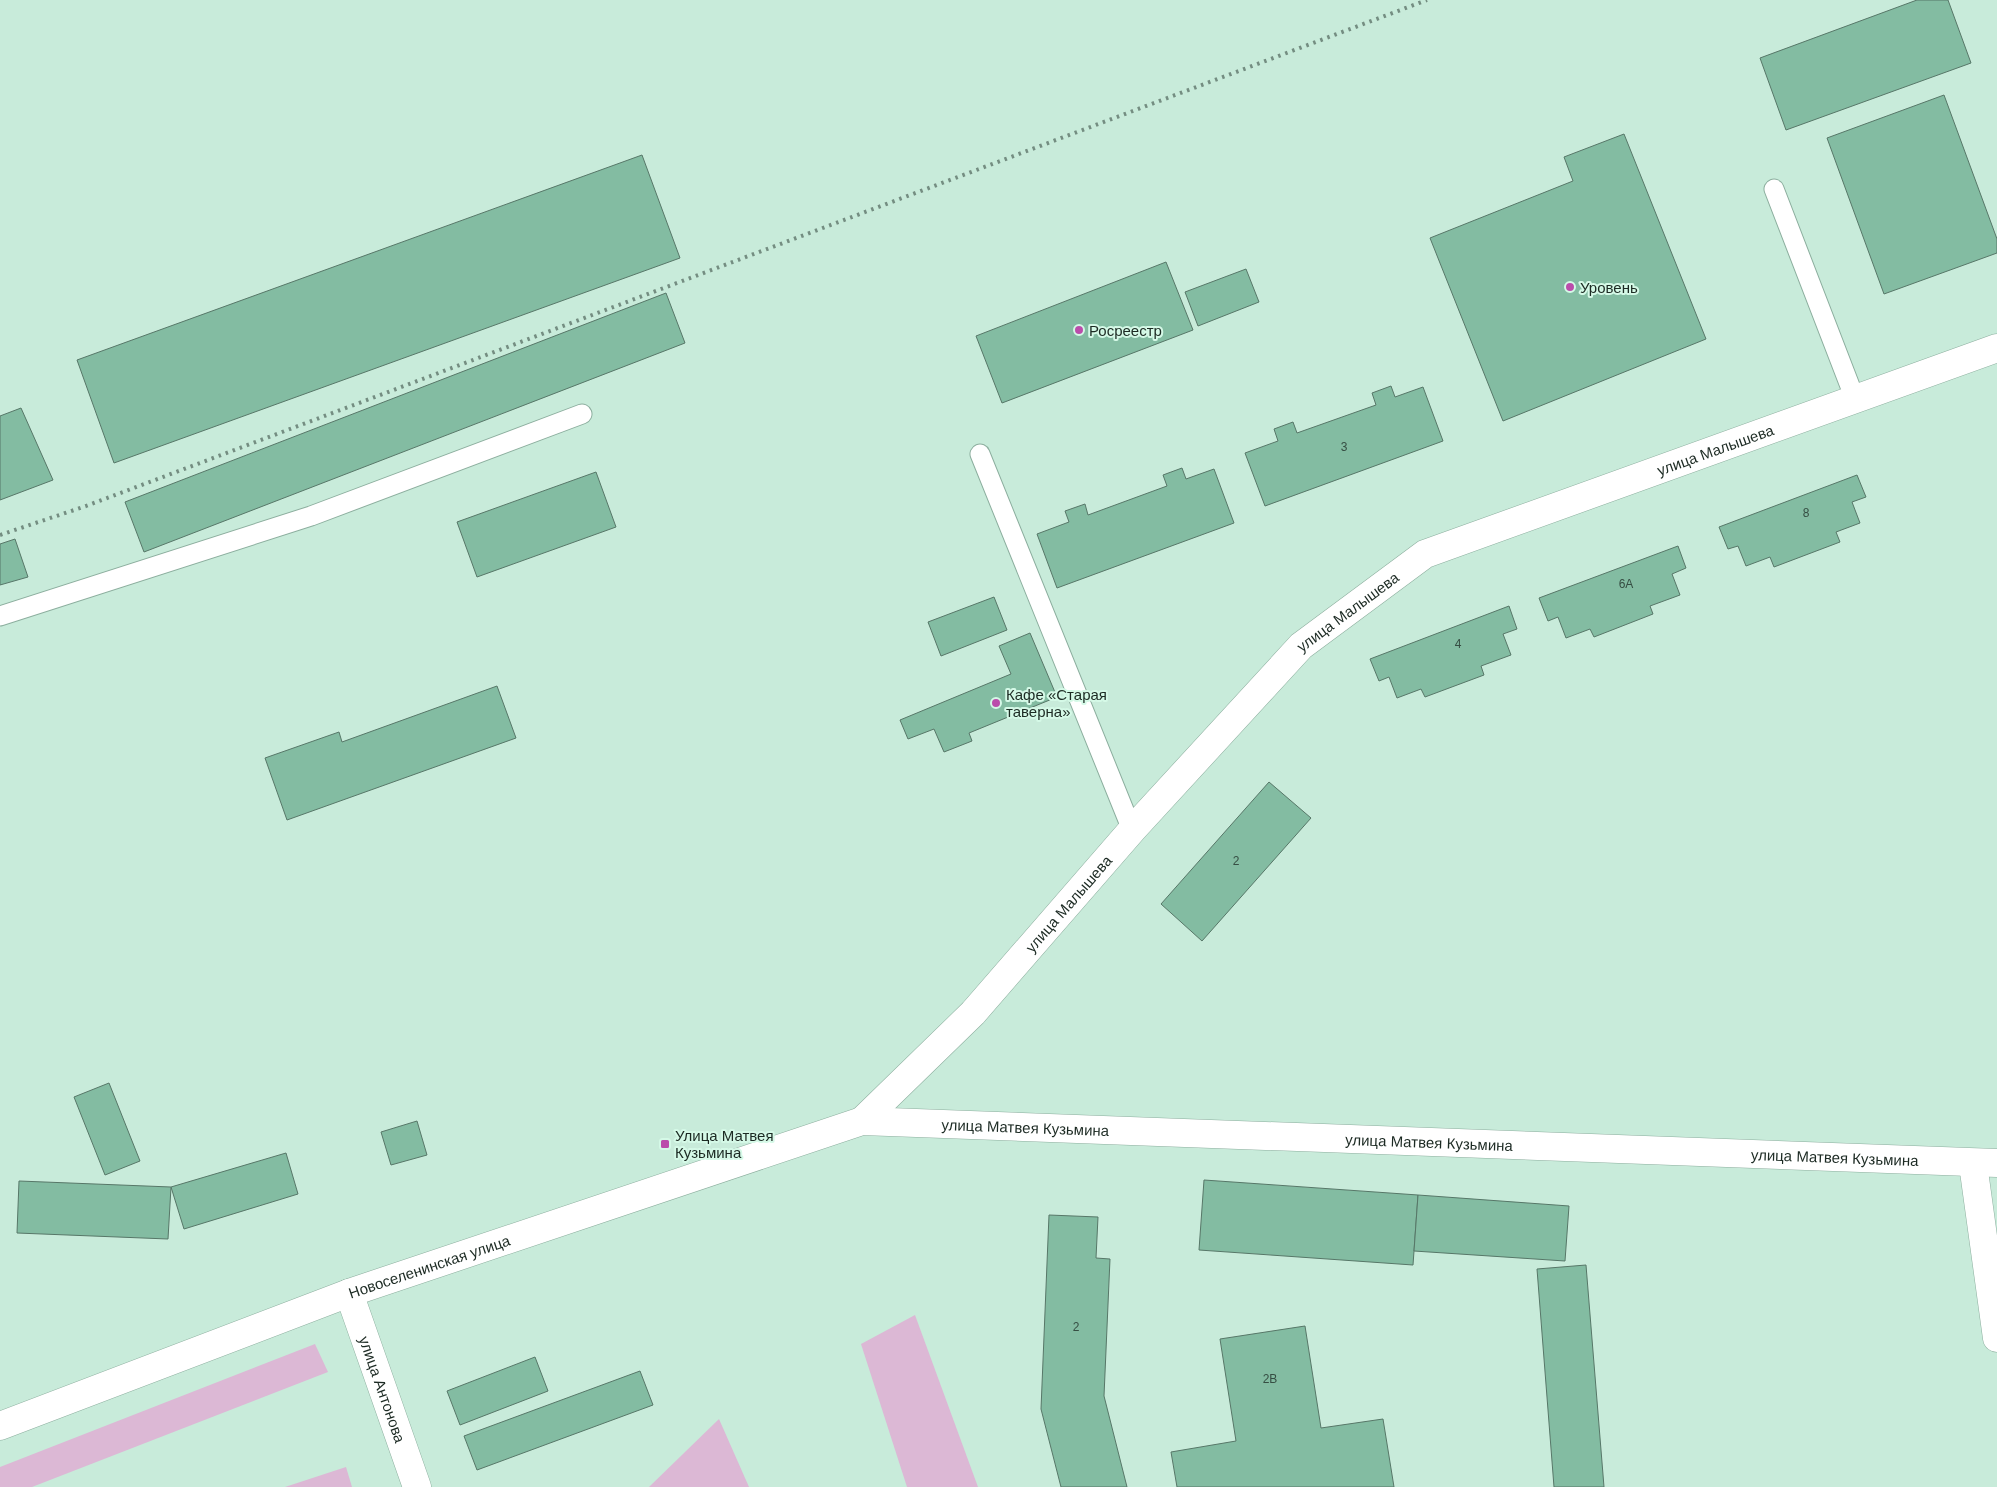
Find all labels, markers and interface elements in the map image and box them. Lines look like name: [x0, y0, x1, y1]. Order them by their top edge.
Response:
place label: Уровень: [1580, 279, 1638, 296]
marker: Уровень: [1564, 281, 1576, 293]
place label: Росреестр: [1089, 322, 1162, 339]
marker: Росреестр: [1073, 324, 1085, 336]
street label: улица Малышева: [1655, 420, 1776, 478]
house number: 3: [1341, 440, 1348, 454]
house number: 8: [1803, 506, 1810, 520]
street label: улица Малышева: [1293, 568, 1402, 655]
house number: 6А: [1619, 577, 1633, 591]
house number: 4: [1455, 637, 1462, 651]
place label: Кафе «Старая таверна»: [1006, 686, 1107, 720]
marker: Кафе «Старая таверна»: [990, 697, 1002, 709]
street label: улица Малышева: [1022, 851, 1115, 955]
house number: 2: [1233, 854, 1240, 868]
street label: улица Матвея Кузьмина: [941, 1115, 1110, 1139]
place label: Улица Матвея Кузьмина: [675, 1127, 774, 1161]
street label: улица Матвея Кузьмина: [1345, 1130, 1514, 1154]
marker: Улица Матвея Кузьмина: [659, 1138, 671, 1150]
street label: улица Матвея Кузьмина: [1751, 1145, 1920, 1169]
street label: Новоселенинская улица: [346, 1231, 513, 1301]
house number: 2: [1073, 1320, 1080, 1334]
street label: улица Антонова: [356, 1334, 409, 1445]
house number: 2В: [1263, 1372, 1277, 1386]

